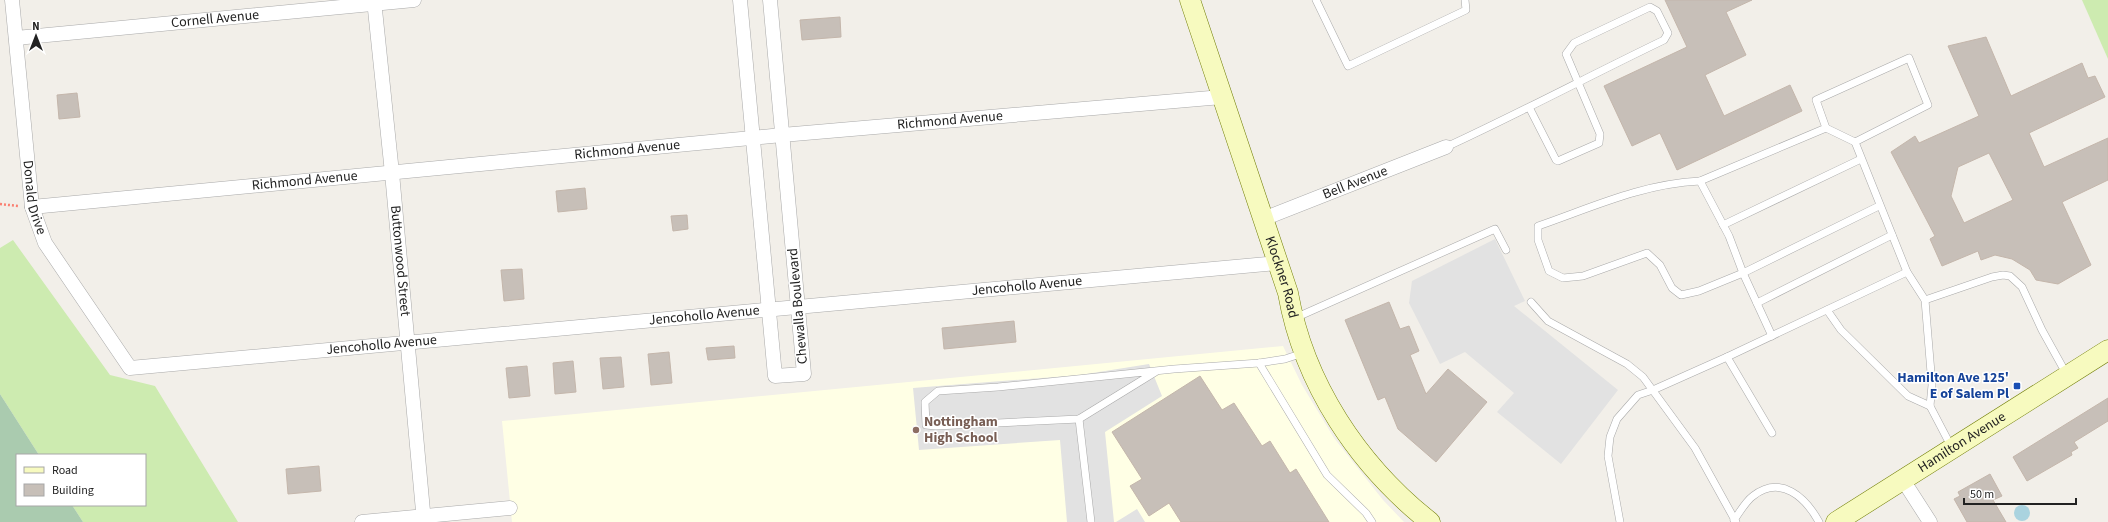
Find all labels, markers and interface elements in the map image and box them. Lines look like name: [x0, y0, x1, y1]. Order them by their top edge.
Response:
street label: Cornell Avenue: [170, 5, 260, 33]
north arrow: [16, 16, 56, 56]
text: N: [32, 19, 40, 34]
street label: Richmond Avenue: [896, 106, 1004, 135]
street label: Richmond Avenue: [573, 135, 681, 165]
street label: Donald Drive: [18, 160, 51, 238]
street label: Bell Avenue: [1320, 161, 1391, 205]
street label: Richmond Avenue: [251, 166, 359, 196]
street label: Buttonwood Street: [385, 205, 415, 317]
street label: Klockner Road: [1260, 233, 1303, 320]
street label: Chewalla Boulevard: [783, 247, 813, 365]
street label: Jencohollo Avenue: [971, 271, 1083, 301]
street label: Jencohollo Avenue: [648, 300, 760, 330]
street label: Jencohollo Avenue: [325, 330, 438, 360]
place label: Hamilton Ave 125' E of Salem Pl: [1897, 368, 2009, 404]
marker: Hamilton Ave 125' E of Salem Pl: [2012, 381, 2022, 391]
street label: Hamilton Avenue: [1914, 407, 2010, 478]
place label: Nottingham High School: [924, 412, 998, 448]
marker: Nottingham High School: [911, 425, 921, 435]
legend: [16, 454, 146, 506]
text: Road: [52, 462, 78, 479]
scale bar: [1964, 480, 2076, 506]
text: Building: [52, 482, 94, 499]
text: 50 m: [1970, 486, 1994, 503]

